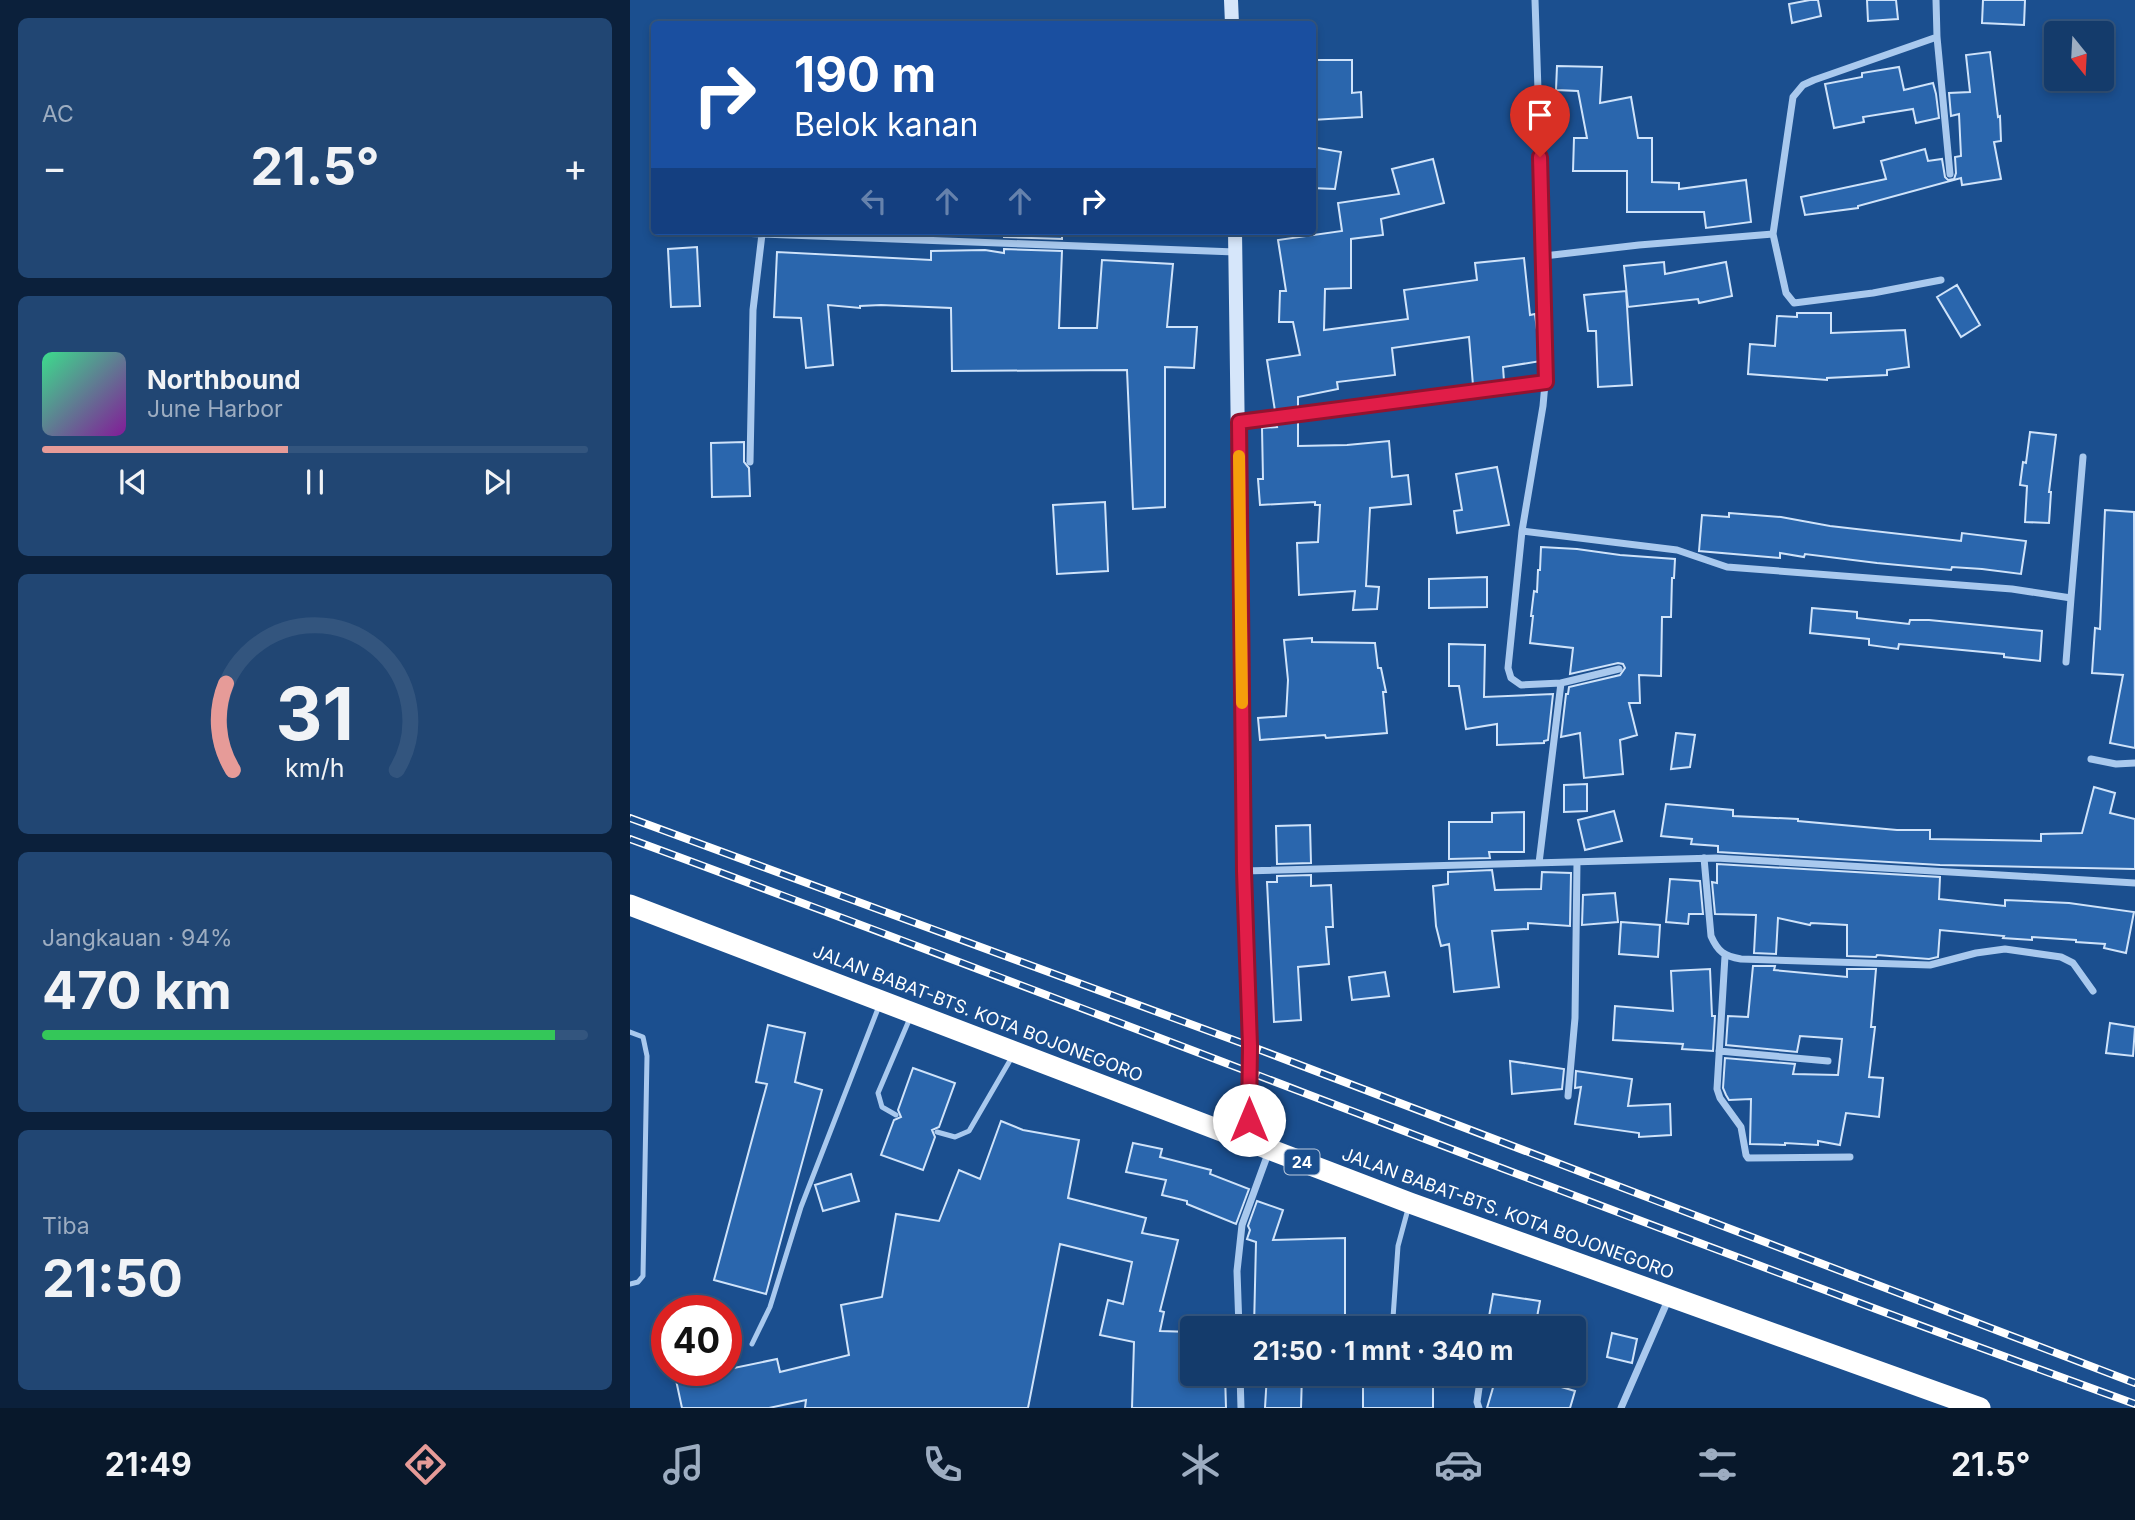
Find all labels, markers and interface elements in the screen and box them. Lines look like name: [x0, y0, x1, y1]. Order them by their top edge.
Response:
north arrow: [2044, 21, 2114, 91]
map controls: [2044, 21, 2114, 91]
text: 190 m: [794, 45, 936, 104]
icon: right: [679, 49, 770, 140]
pin: [1510, 85, 1570, 157]
icon: arrive: [1521, 96, 1559, 134]
text: AC: [42, 100, 74, 128]
text: Belok kanan: [794, 105, 978, 144]
text: 21.5°: [250, 135, 380, 198]
text: −: [42, 144, 67, 190]
text: +: [563, 144, 588, 190]
icon: left: [855, 182, 893, 220]
icon: ahead: [928, 182, 966, 220]
icon: ahead: [1001, 182, 1039, 220]
icon: right: [1074, 182, 1112, 220]
text: Northbound: [147, 364, 301, 395]
text: June Harbor: [147, 395, 283, 423]
icon: previous: [114, 463, 152, 501]
icon: pause: [296, 463, 334, 501]
icon: next: [478, 463, 516, 501]
text: 31: [276, 669, 354, 758]
text: km/h: [285, 753, 345, 783]
text: Jangkauan · 94%: [42, 924, 233, 952]
street label: JALAN BABAT-BTS. KOTA BOJONEGORO: [810, 940, 1146, 1086]
text: 470 km: [42, 959, 232, 1022]
position arrow: [1212, 1083, 1286, 1157]
street label: JALAN BABAT-BTS. KOTA BOJONEGORO: [1339, 1143, 1677, 1283]
road number: 24: [1284, 1150, 1320, 1174]
text: Tiba: [42, 1212, 90, 1240]
text: 21:50: [42, 1247, 183, 1310]
speed limit sign: 40: [651, 1295, 742, 1386]
text: 21:50 · 1 mnt · 340 m: [1252, 1335, 1514, 1366]
icon: directions: [401, 1440, 450, 1489]
icon: music: [659, 1440, 708, 1489]
icon: phone: [918, 1440, 967, 1489]
icon: climate: [1176, 1440, 1225, 1489]
icon: car: [1434, 1440, 1483, 1489]
icon: filters: [1693, 1440, 1742, 1489]
text: 21:49: [105, 1445, 192, 1484]
text: 21.5°: [1951, 1445, 2030, 1484]

